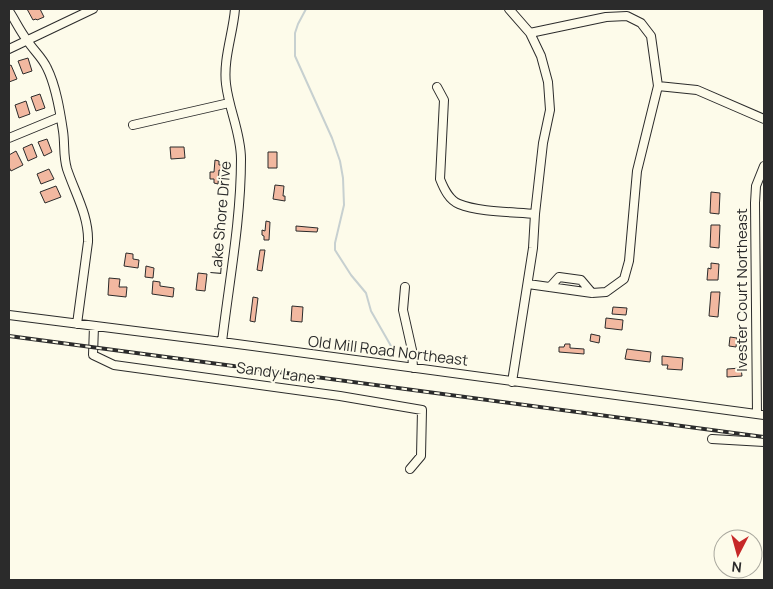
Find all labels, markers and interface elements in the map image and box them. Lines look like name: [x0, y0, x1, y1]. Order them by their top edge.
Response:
street label: Lake Shore Drive: [205, 160, 236, 276]
street label: Ivester Court Northeast: [731, 208, 752, 372]
street label: Old Mill Road Northeast: [307, 330, 469, 371]
street label: Sandy Lane: [235, 357, 317, 388]
north arrow: [713, 529, 763, 579]
text: N: [731, 557, 743, 577]

